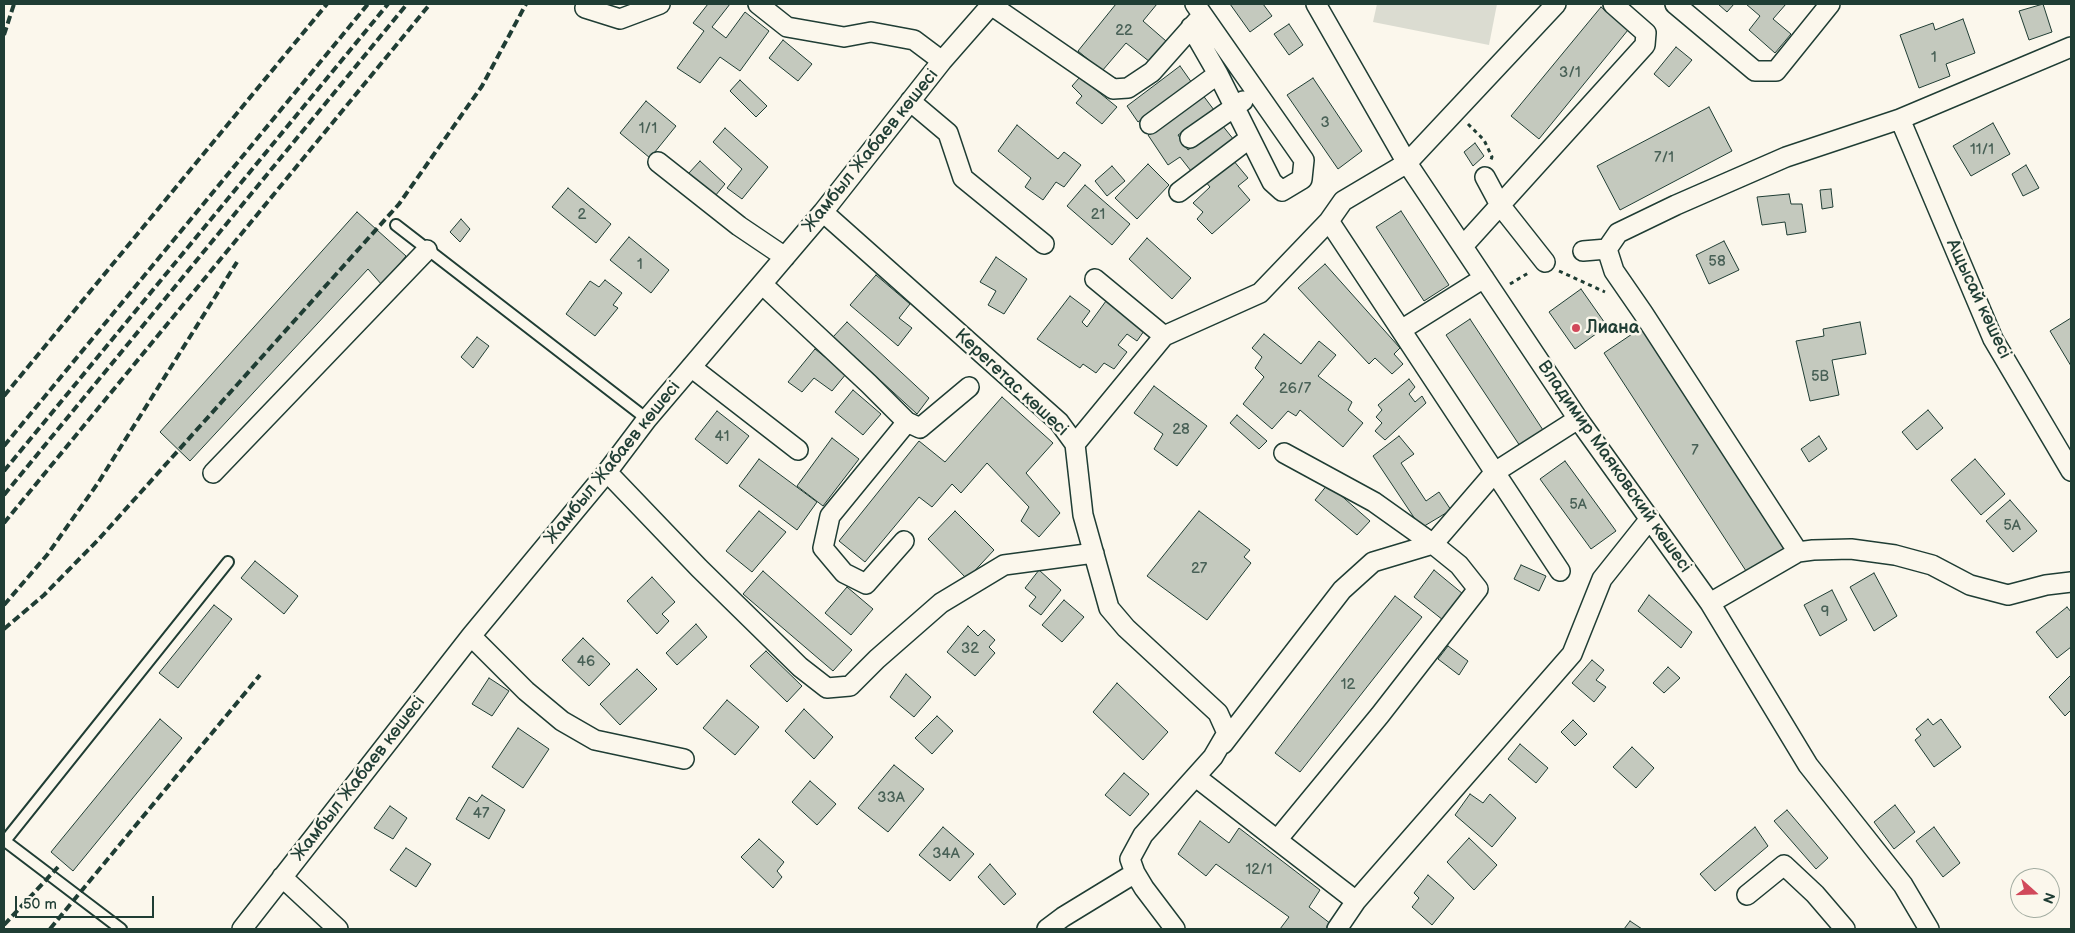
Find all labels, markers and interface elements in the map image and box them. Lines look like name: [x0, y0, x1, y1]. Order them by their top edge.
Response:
house number: 22: [1115, 22, 1133, 40]
house number: 1: [1931, 49, 1937, 67]
house number: 3/1: [1559, 64, 1581, 82]
street label: Жамбыл Жабаев көшесі: [798, 65, 944, 237]
house number: 3: [1320, 114, 1330, 132]
house number: 1/1: [639, 120, 657, 138]
house number: 11/1: [1970, 141, 1994, 159]
house number: 7/1: [1654, 149, 1674, 167]
house number: 2: [578, 206, 586, 224]
house number: 21: [1091, 206, 1105, 224]
street label: Ащысай көшесі: [1941, 236, 2015, 362]
house number: 58: [1708, 253, 1726, 271]
house number: 1: [637, 256, 643, 274]
place label: Лиана: [1586, 317, 1639, 339]
marker: Лиана: [1570, 322, 1582, 334]
street label: Керегетас көшесі: [950, 325, 1072, 441]
street label: Владимир Маяковский көшесі: [1532, 357, 1696, 577]
house number: 5В: [1811, 368, 1829, 386]
street label: Жамбыл Жабаев көшесі: [540, 377, 686, 549]
house number: 26/7: [1279, 380, 1311, 398]
house number: 28: [1172, 421, 1190, 439]
house number: 41: [715, 428, 729, 446]
house number: 7: [1691, 442, 1699, 460]
house number: 5А: [1569, 496, 1587, 514]
house number: 5А: [2003, 517, 2021, 535]
house number: 27: [1191, 560, 1207, 578]
house number: 9: [1821, 603, 1829, 621]
house number: 32: [961, 640, 979, 658]
house number: 46: [577, 653, 595, 671]
house number: 12: [1341, 676, 1355, 694]
street label: Жамбыл Жабаев көшесі: [288, 692, 430, 866]
house number: 33А: [877, 789, 905, 807]
house number: 47: [473, 805, 489, 823]
house number: 34А: [932, 845, 960, 863]
house number: 12/1: [1245, 861, 1273, 879]
north arrow: [2010, 868, 2060, 918]
scale bar: [18, 886, 156, 918]
text: N: [2039, 890, 2058, 906]
text: 50 m: [23, 895, 57, 914]

